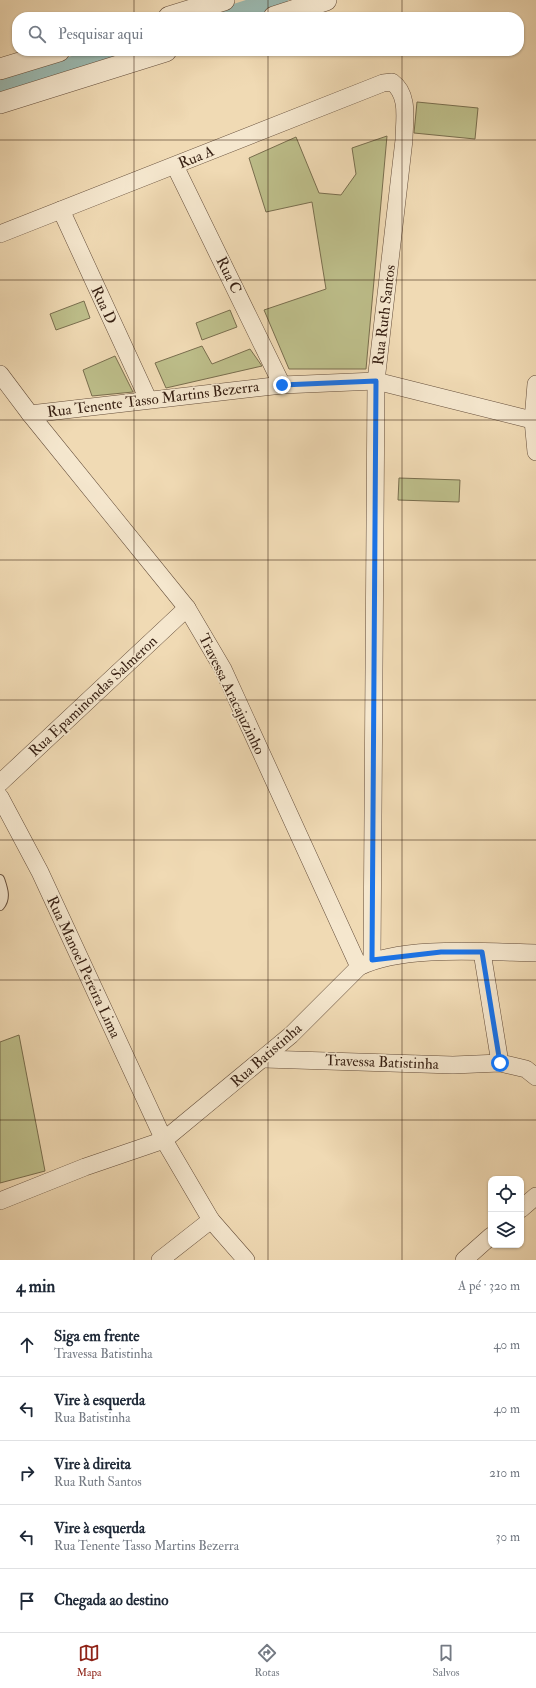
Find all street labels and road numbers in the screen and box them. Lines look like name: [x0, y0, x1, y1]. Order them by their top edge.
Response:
street label: Rua A: [175, 142, 217, 173]
street label: Rua C: [212, 254, 246, 297]
street label: Rua Ruth Santos: [369, 264, 400, 366]
street label: Rua D: [87, 283, 121, 327]
street label: Rua Tenente Tasso Martins Bezerra: [46, 377, 261, 422]
street label: Travessa Aracajuzinho: [194, 631, 269, 758]
street label: Rua Epaminondas Salmeron: [25, 632, 162, 762]
street label: Rua Manoel Pereira Lima: [42, 893, 125, 1042]
street label: Rua Batistinha: [227, 1019, 307, 1092]
street label: Travessa Batistinha: [325, 1051, 440, 1074]

